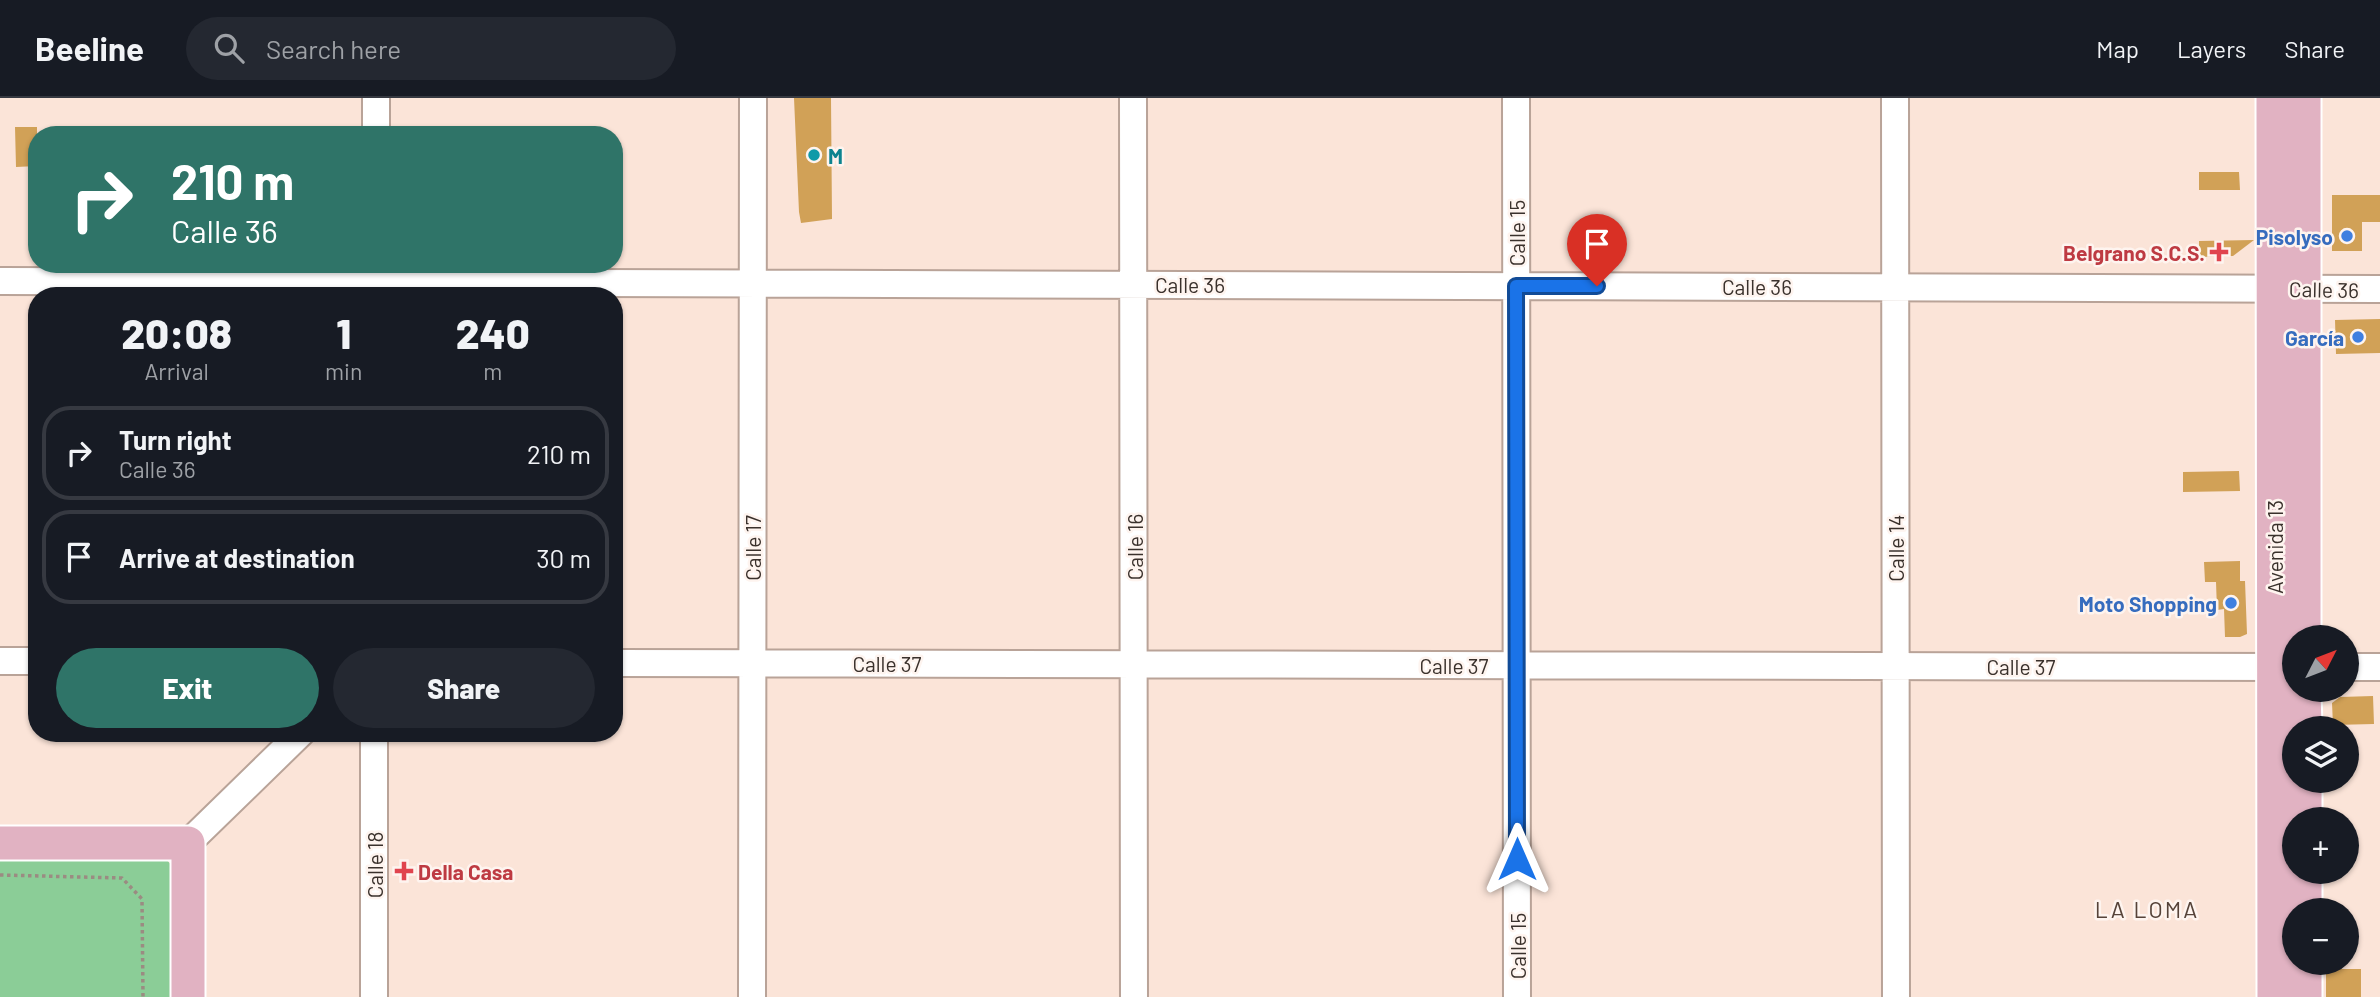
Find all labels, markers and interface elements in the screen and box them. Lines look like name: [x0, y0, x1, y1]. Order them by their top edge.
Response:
search box: [186, 17, 676, 80]
text: Beeline: [35, 28, 144, 68]
icon: search: [210, 29, 248, 67]
text: Search here: [266, 33, 401, 64]
text: Map: [2096, 34, 2139, 63]
text: Layers: [2177, 34, 2246, 63]
text: Share: [2284, 34, 2345, 63]
place label: M: [828, 143, 843, 168]
marker: M: [806, 147, 822, 163]
text: 210 m: [171, 151, 294, 210]
icon: right: [56, 154, 147, 245]
street label: Calle 15: [1504, 200, 1529, 266]
text: Calle 36: [171, 211, 278, 249]
pin: [1567, 214, 1627, 286]
place label: Pisolyso: [2256, 224, 2333, 249]
icon: arrive: [1578, 225, 1616, 263]
marker: Pisolyso: [2339, 228, 2355, 244]
place label: Belgrano S.C.S.: [2063, 240, 2205, 265]
marker: Belgrano S.C.S.: [2211, 244, 2227, 260]
street label: Calle 36: [1155, 272, 1225, 297]
street label: Calle 36: [1722, 274, 1792, 299]
street label: Calle 36: [2289, 276, 2359, 302]
text: 20:08: [121, 307, 232, 357]
text: 1: [336, 307, 351, 357]
text: 240: [456, 307, 530, 357]
place label: García: [2285, 325, 2344, 350]
marker: García: [2350, 329, 2366, 345]
text: Arrival: [144, 357, 209, 385]
text: min: [325, 357, 362, 385]
text: m: [483, 357, 502, 385]
text: Turn right: [119, 424, 232, 455]
icon: right: [60, 434, 98, 472]
text: 210 m: [527, 438, 591, 469]
text: Calle 36: [119, 455, 196, 483]
street label: Avenida 13: [2262, 500, 2287, 594]
street label: Calle 16: [1122, 514, 1147, 580]
street label: Calle 14: [1883, 514, 1908, 582]
street label: Calle 17: [740, 515, 765, 581]
icon: arrive: [60, 538, 98, 576]
text: Arrive at destination: [119, 542, 355, 573]
text: 30 m: [536, 542, 591, 573]
place label: Moto Shopping: [2079, 591, 2217, 616]
marker: Moto Shopping: [2223, 595, 2239, 611]
north arrow: [2282, 625, 2359, 702]
map controls: [2282, 625, 2359, 975]
button: Exit: [56, 648, 319, 728]
button: Share: [333, 648, 595, 728]
street label: Calle 37: [852, 651, 922, 676]
street label: Calle 37: [1419, 653, 1489, 678]
street label: Calle 37: [1986, 654, 2056, 679]
button: layers: [2282, 716, 2359, 793]
button: +: [2282, 807, 2359, 884]
position arrow: [1480, 822, 1554, 896]
street label: Calle 18: [362, 832, 387, 898]
place label: Della Casa: [418, 859, 513, 884]
marker: Della Casa: [396, 863, 412, 879]
district label: LA LOMA: [2095, 895, 2199, 923]
button: −: [2282, 898, 2359, 975]
street label: Calle 15: [1505, 913, 1530, 979]

